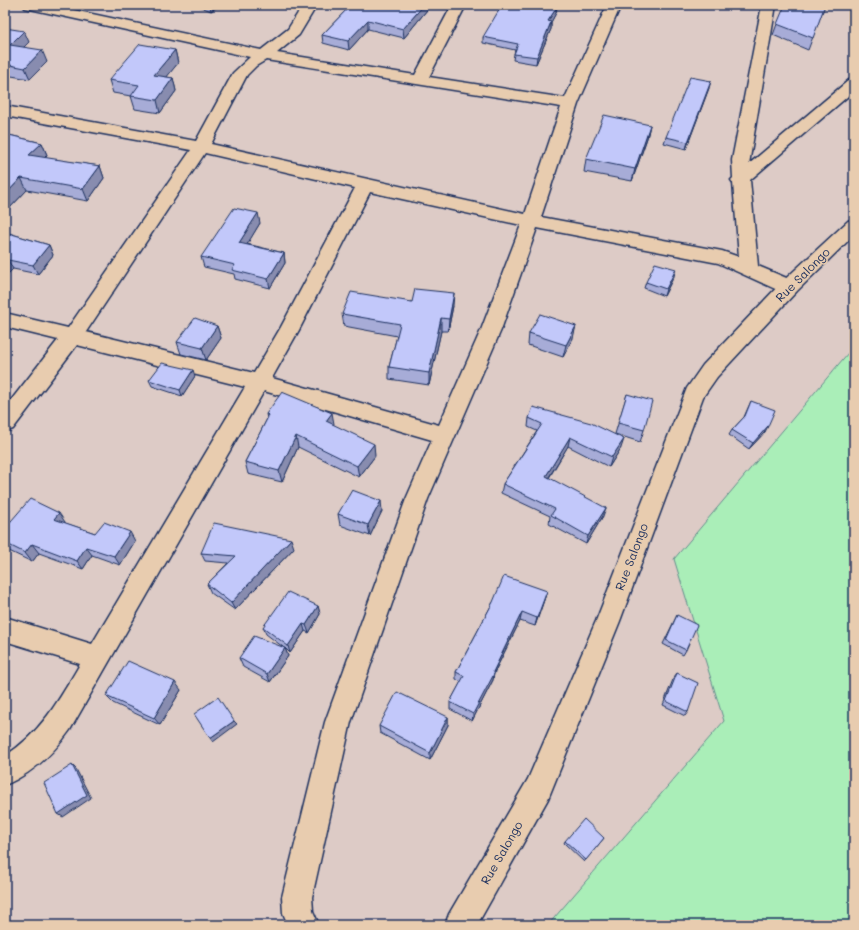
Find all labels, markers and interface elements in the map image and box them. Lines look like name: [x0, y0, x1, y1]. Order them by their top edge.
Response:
street label: Rue Salongo: [772, 244, 833, 305]
street label: Rue Salongo: [611, 521, 651, 592]
street label: Rue Salongo: [477, 818, 526, 887]

